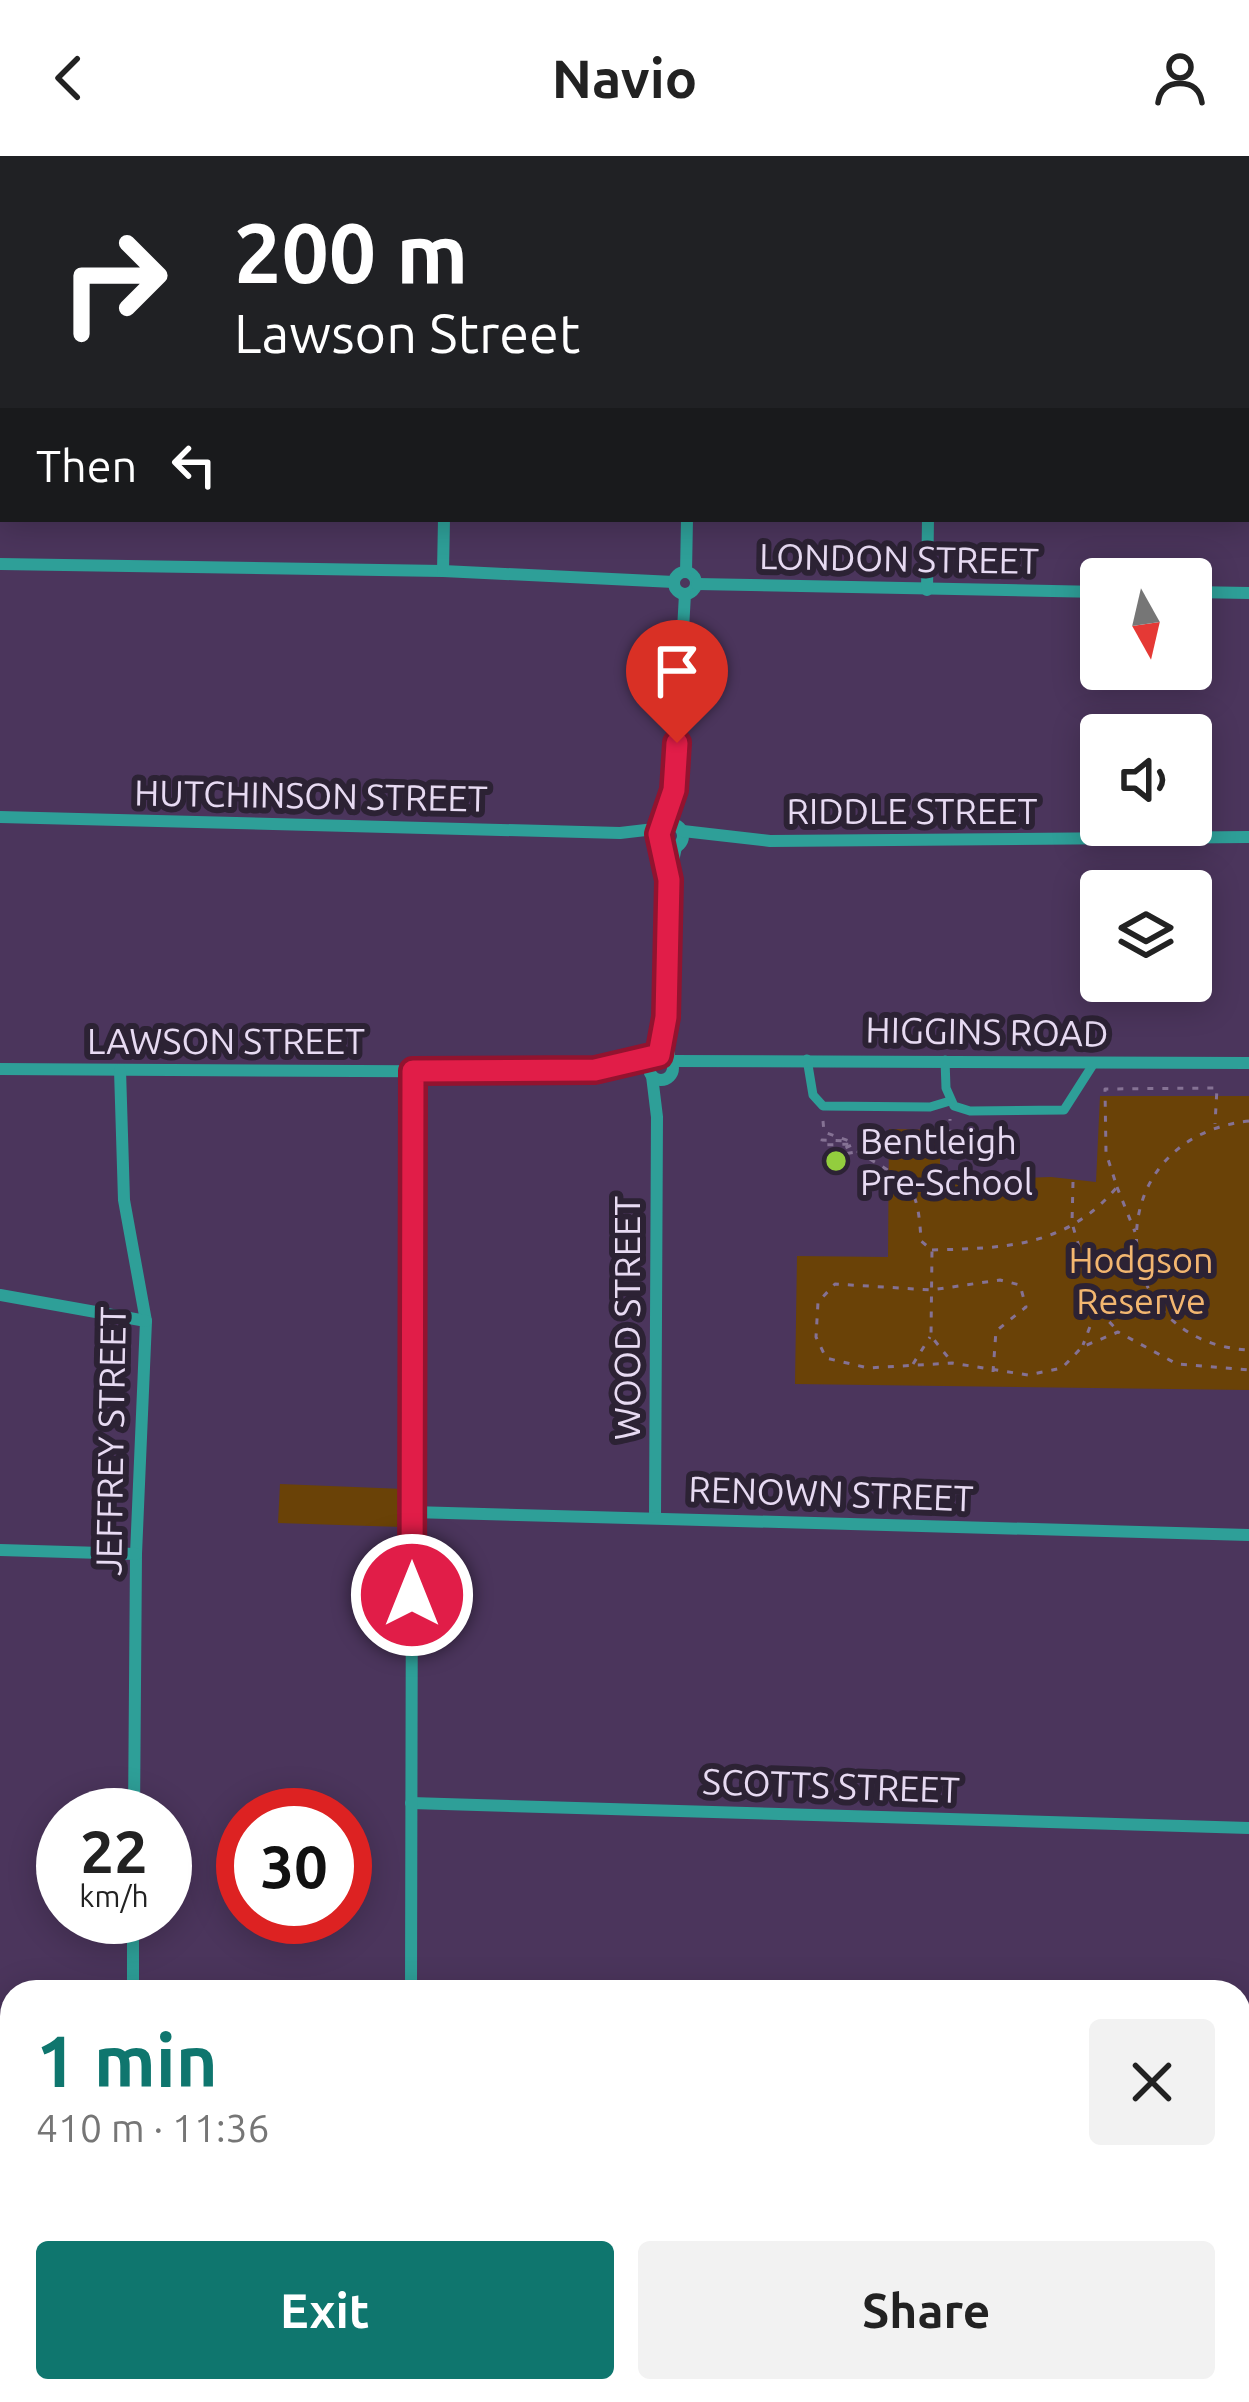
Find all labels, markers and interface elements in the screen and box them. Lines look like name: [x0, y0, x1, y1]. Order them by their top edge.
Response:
icon: back: [36, 45, 102, 111]
icon: person: [1147, 45, 1213, 111]
text: Navio: [552, 48, 697, 108]
icon: right: [36, 204, 192, 360]
text: 200 m: [234, 205, 468, 299]
text: Lawson Street: [234, 303, 580, 363]
icon: left: [161, 432, 227, 498]
text: Then: [36, 440, 137, 491]
street label: LONDON STREET: [759, 535, 1039, 581]
north arrow: [1080, 558, 1212, 690]
map controls: [1080, 558, 1212, 1002]
pin: [626, 620, 728, 743]
icon: arrive: [644, 638, 710, 704]
button: sound: [1080, 714, 1212, 846]
street label: HUTCHINSON STREET: [134, 771, 488, 819]
street label: RIDDLE STREET: [787, 790, 1037, 831]
button: layers: [1080, 870, 1212, 1002]
street label: HIGGINS ROAD: [865, 1008, 1109, 1054]
street label: LAWSON STREET: [87, 1020, 365, 1061]
place label: Bentleigh Pre-School: [860, 1120, 1033, 1202]
marker: Bentleigh Pre-School: [823, 1148, 849, 1174]
street label: WOOD STREET: [606, 1196, 647, 1440]
park label: Hodgson Reserve: [1068, 1239, 1214, 1321]
street label: JEFFREY STREET: [87, 1306, 133, 1576]
street label: RENOWN STREET: [688, 1468, 974, 1518]
position arrow: [349, 1532, 475, 1658]
street label: SCOTTS STREET: [702, 1760, 960, 1810]
speed limit sign: 30: [216, 1788, 372, 1944]
text: 22: [80, 1817, 148, 1884]
text: km/h: [79, 1879, 149, 1913]
button: close: [1089, 2019, 1215, 2145]
text: 1 min: [36, 2020, 218, 2101]
text: 410 m · 11:36: [36, 2106, 270, 2149]
button: Exit: [36, 2241, 614, 2379]
button: Share: [638, 2241, 1215, 2379]

